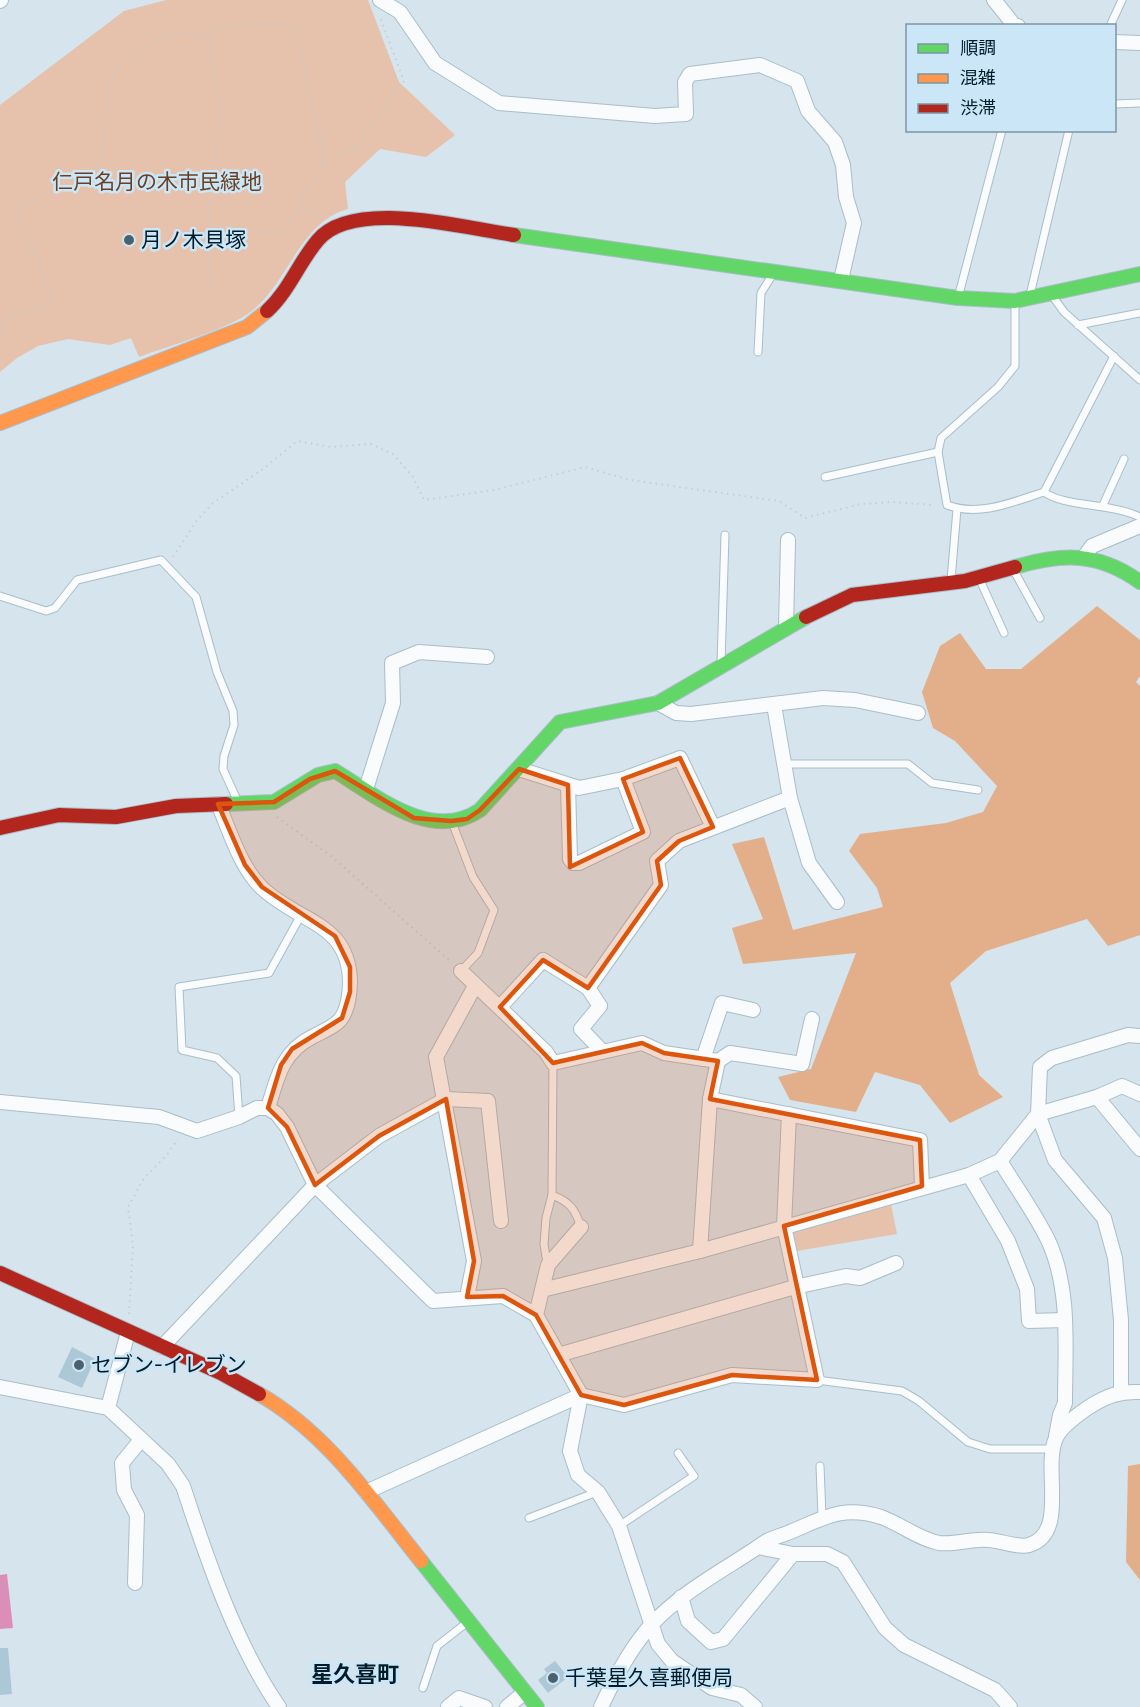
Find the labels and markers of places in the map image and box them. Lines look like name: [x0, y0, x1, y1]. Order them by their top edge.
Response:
place label: 月ノ木貝塚: [141, 227, 246, 252]
marker: 月ノ木貝塚: [122, 233, 136, 247]
place label: セブン-イレブン: [91, 1352, 247, 1377]
marker: セブン-イレブン: [72, 1358, 86, 1372]
place label: 千葉星久喜郵便局: [565, 1665, 733, 1690]
marker: 千葉星久喜郵便局: [546, 1671, 560, 1685]

